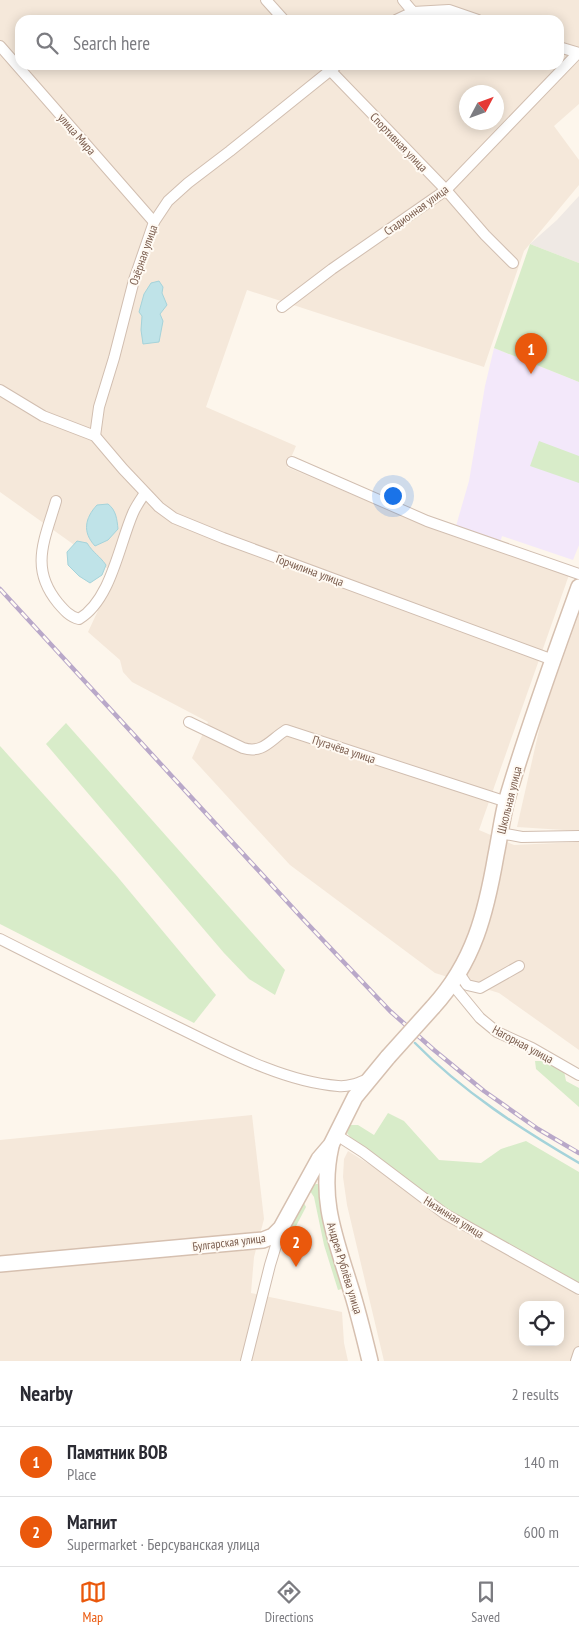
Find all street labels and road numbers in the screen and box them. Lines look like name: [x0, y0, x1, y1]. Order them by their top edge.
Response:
street label: Спортивная улица: [367, 109, 431, 175]
street label: улица Мира: [55, 110, 99, 158]
street label: Стадионная улица: [381, 181, 451, 238]
street label: Озёрная улица: [126, 223, 160, 287]
street label: Горчилина улица: [274, 551, 346, 589]
street label: Пугачёва улица: [310, 732, 378, 766]
street label: Школьная улица: [493, 764, 525, 835]
street label: Нагорная улица: [490, 1022, 556, 1066]
street label: Низинная улица: [421, 1193, 487, 1242]
street label: Андрея Рублёва улица: [324, 1220, 366, 1316]
street label: Булгарская улица: [192, 1230, 267, 1254]

